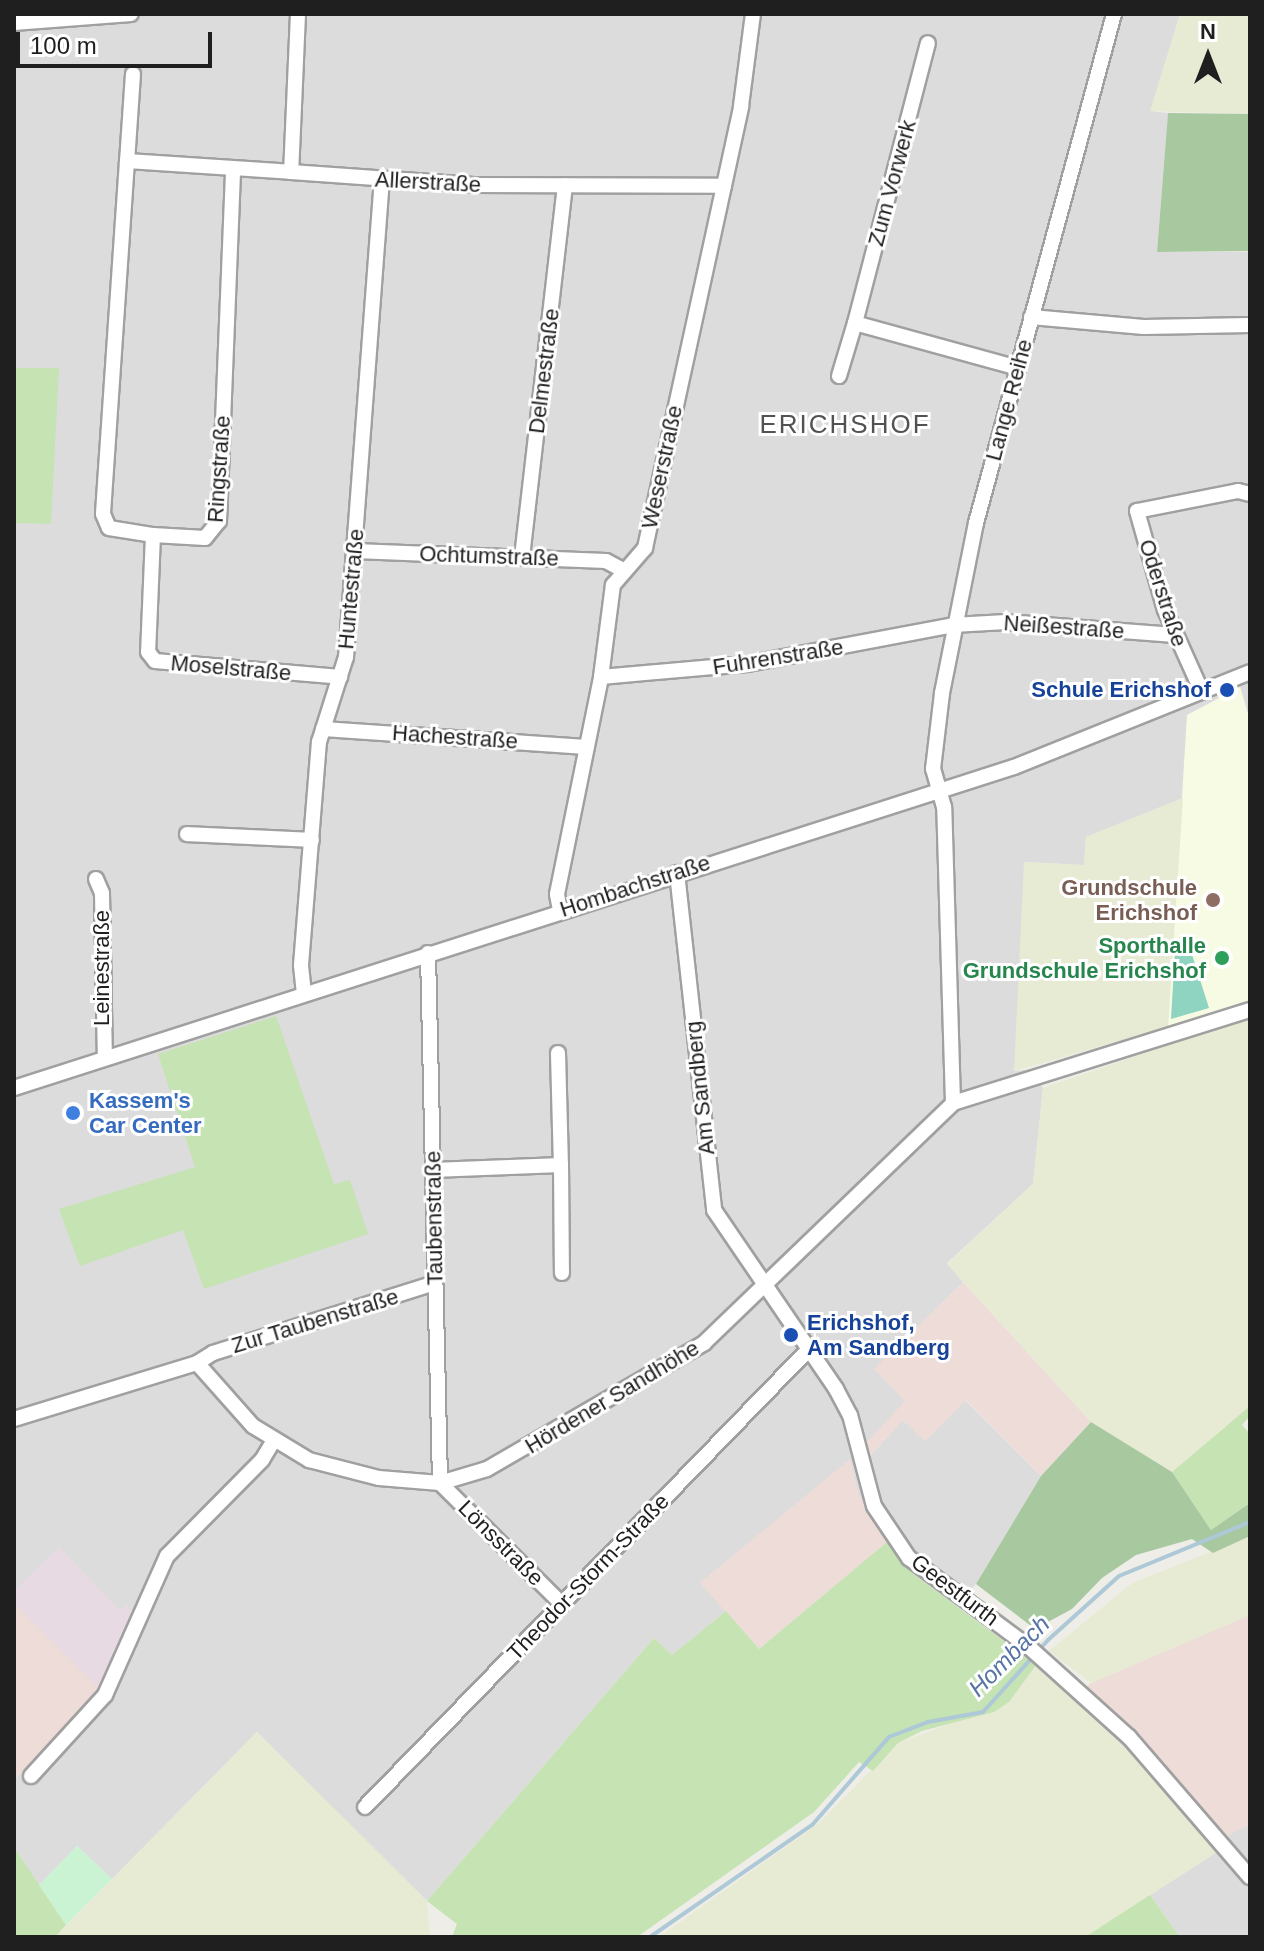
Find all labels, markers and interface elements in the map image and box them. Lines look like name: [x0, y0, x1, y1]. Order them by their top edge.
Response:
scale bar: [20, 16, 216, 66]
north arrow: [1168, 16, 1248, 96]
text: N: [1200, 19, 1216, 44]
text: 100 m: [30, 32, 97, 59]
street label: Zum Vorwerk: [862, 117, 922, 249]
street label: Allerstraße: [374, 166, 482, 198]
street label: Delmestraße: [523, 307, 565, 435]
street label: Lange Reihe: [980, 336, 1038, 464]
street label: Weserstraße: [636, 403, 688, 531]
district label: ERICHSHOF: [759, 409, 931, 441]
street label: Ringstraße: [202, 414, 236, 524]
street label: Huntestraße: [333, 528, 369, 650]
street label: Oderstraße: [1133, 536, 1193, 650]
street label: Ochtumstraße: [419, 540, 559, 572]
street label: Neißestraße: [1003, 610, 1125, 644]
street label: Fuhrenstraße: [711, 634, 845, 680]
street label: Moselstraße: [170, 650, 292, 686]
place label: Schule Erichshof: [1031, 677, 1211, 703]
marker: Schule Erichshof: [1218, 681, 1236, 699]
street label: Hachestraße: [391, 719, 519, 755]
street label: Hombachstraße: [556, 849, 714, 923]
place label: Grundschule Erichshof: [1061, 874, 1197, 926]
marker: Grundschule Erichshof: [1204, 891, 1222, 909]
street label: Leinestraße: [89, 910, 115, 1026]
place label: Sporthalle Grundschule Erichshof: [963, 932, 1206, 984]
marker: Sporthalle Grundschule Erichshof: [1213, 949, 1231, 967]
street label: Am Sandberg: [680, 1020, 720, 1156]
place label: Kassem's Car Center: [89, 1087, 201, 1138]
marker: Kassem's Car Center: [64, 1104, 82, 1122]
street label: Taubenstraße: [420, 1151, 448, 1285]
street label: Zur Taubenstraße: [228, 1283, 402, 1359]
place label: Erichshof, Am Sandberg: [807, 1309, 950, 1360]
marker: Erichshof, Am Sandberg: [782, 1326, 800, 1344]
street label: Hördener Sandhöhe: [520, 1335, 704, 1459]
street label: Theodor-Storm-Straße: [502, 1488, 674, 1666]
street label: Lönsstraße: [453, 1495, 549, 1591]
street label: Geestfurth: [906, 1549, 1004, 1631]
water label: Hombach: [963, 1610, 1055, 1702]

